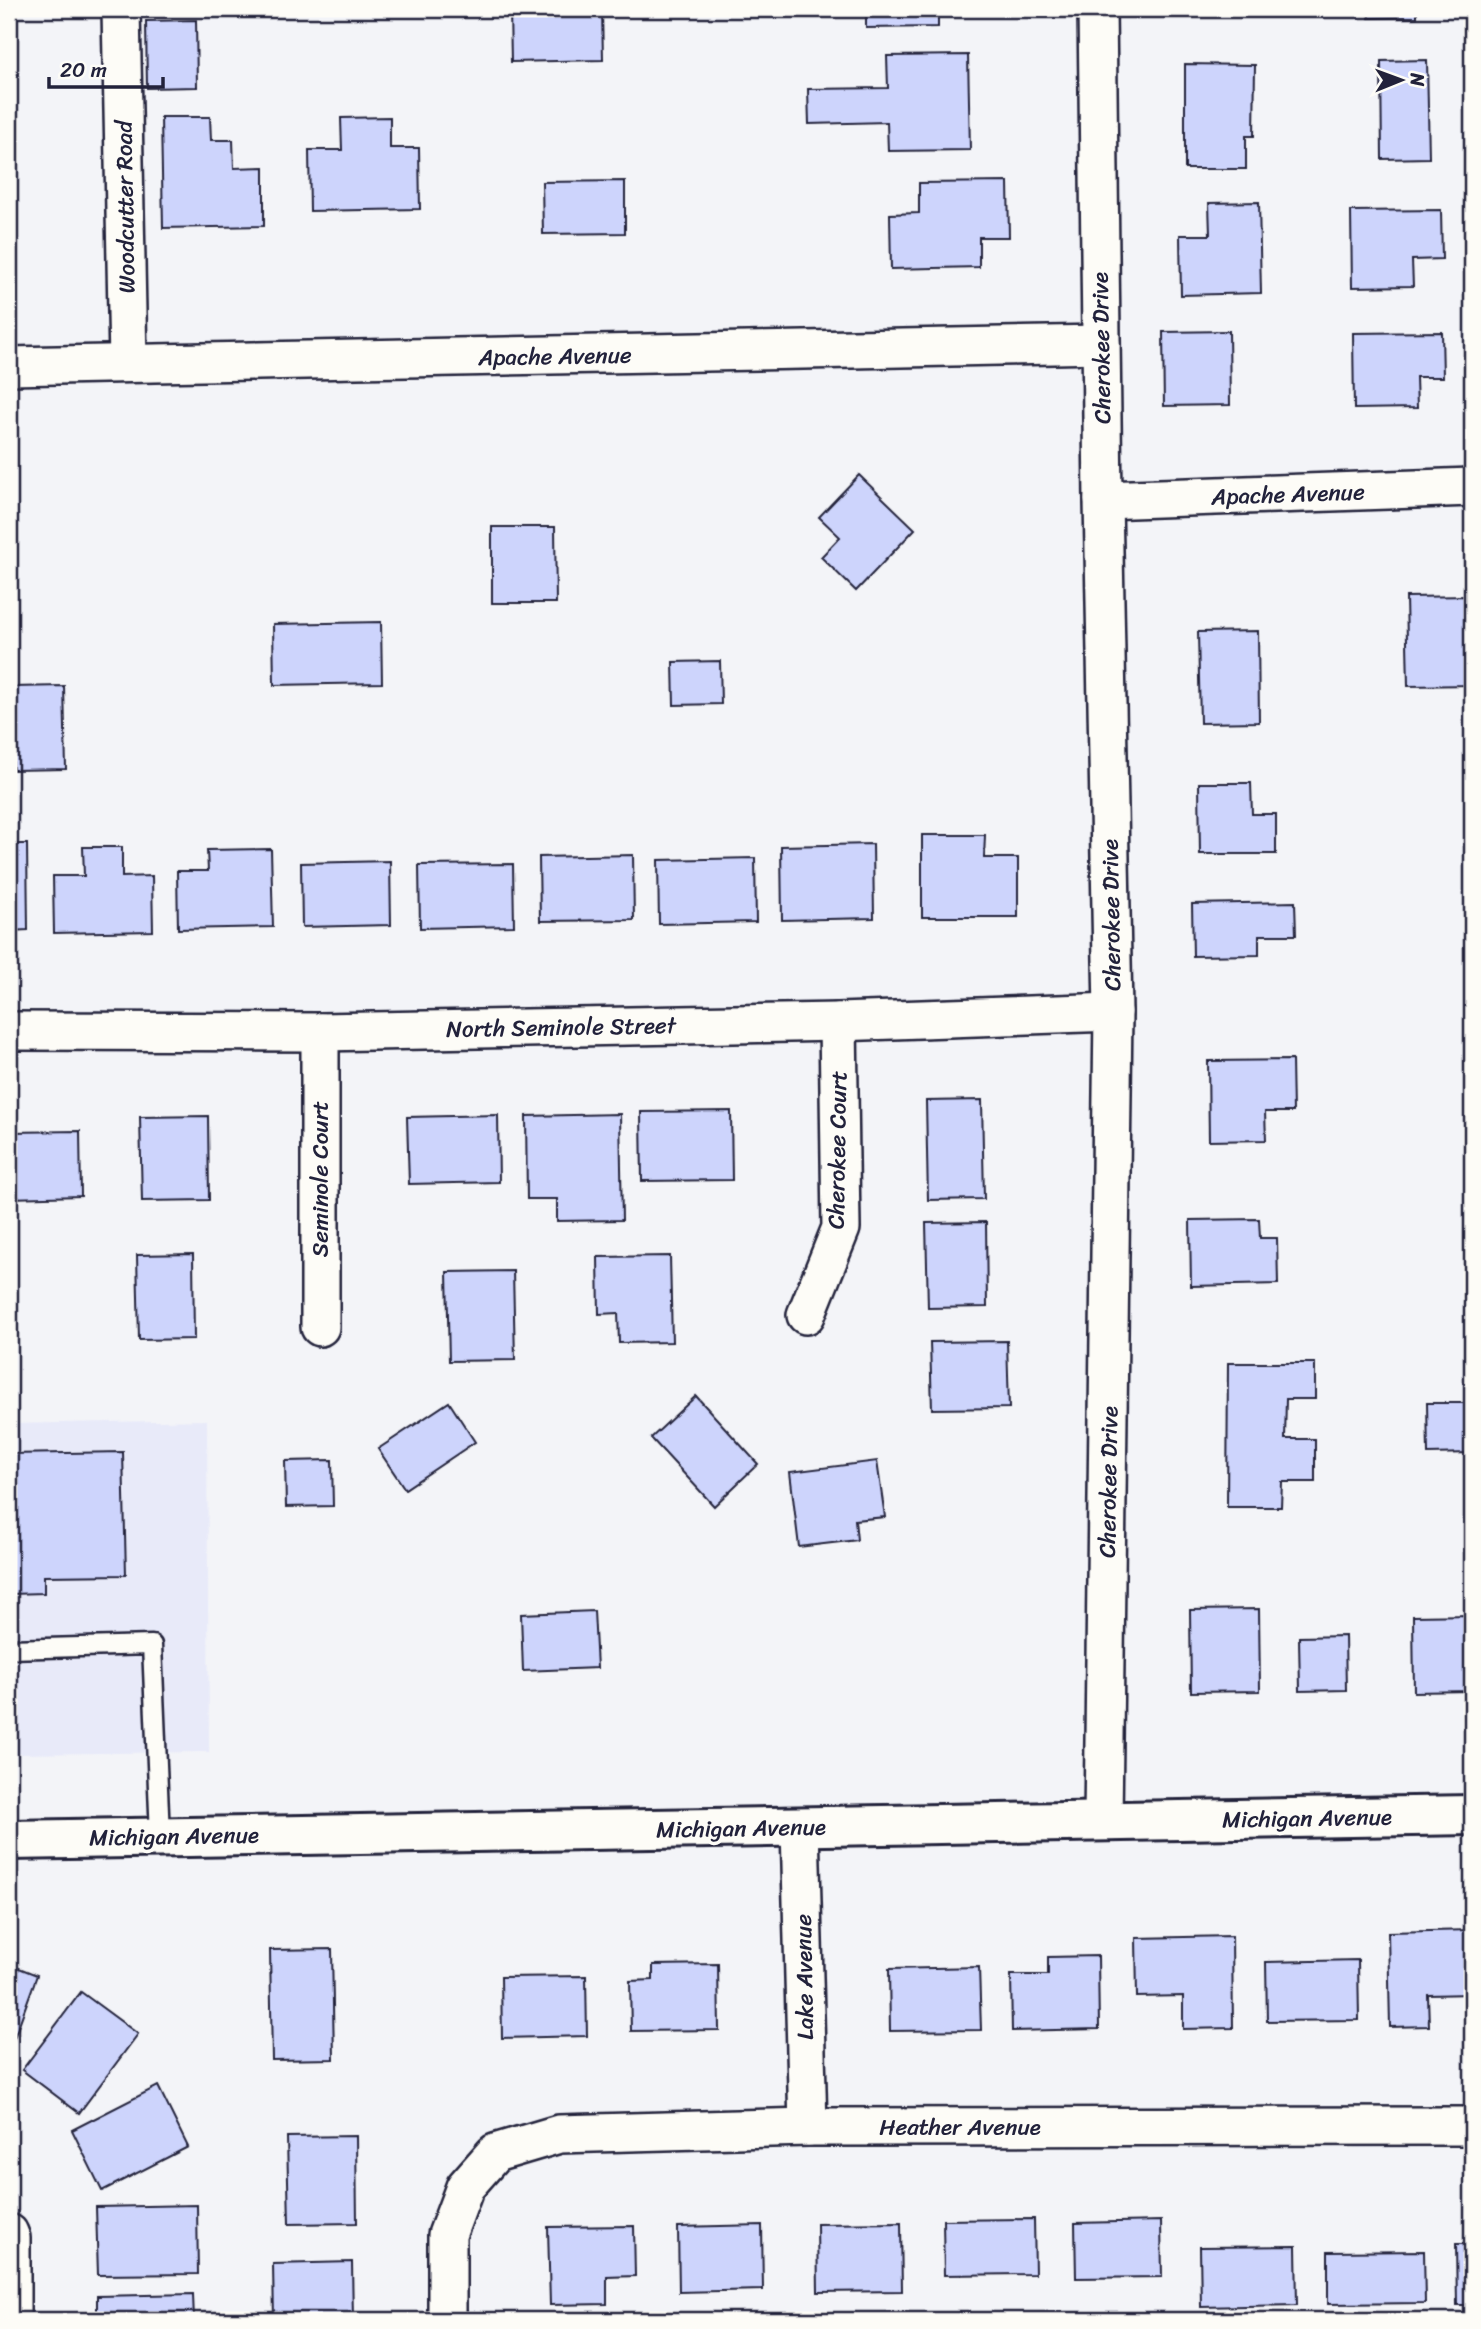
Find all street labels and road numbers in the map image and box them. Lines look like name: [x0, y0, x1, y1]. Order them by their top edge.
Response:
street label: Woodcutter Road: [103, 118, 148, 294]
street label: Cherokee Drive: [1080, 272, 1123, 424]
street label: Apache Avenue: [477, 335, 632, 378]
street label: Apache Avenue: [1210, 471, 1366, 518]
street label: Cherokee Drive: [1090, 839, 1133, 991]
street label: North Seminole Street: [446, 1005, 678, 1050]
street label: Cherokee Court: [816, 1071, 859, 1230]
street label: Seminole Court: [300, 1101, 341, 1257]
street label: Cherokee Drive: [1087, 1406, 1130, 1558]
street label: Michigan Avenue: [1222, 1797, 1392, 1840]
street label: Michigan Avenue: [656, 1807, 826, 1850]
street label: Michigan Avenue: [89, 1815, 259, 1858]
street label: Lake Avenue: [783, 1914, 826, 2040]
street label: Heather Avenue: [879, 2107, 1041, 2148]

